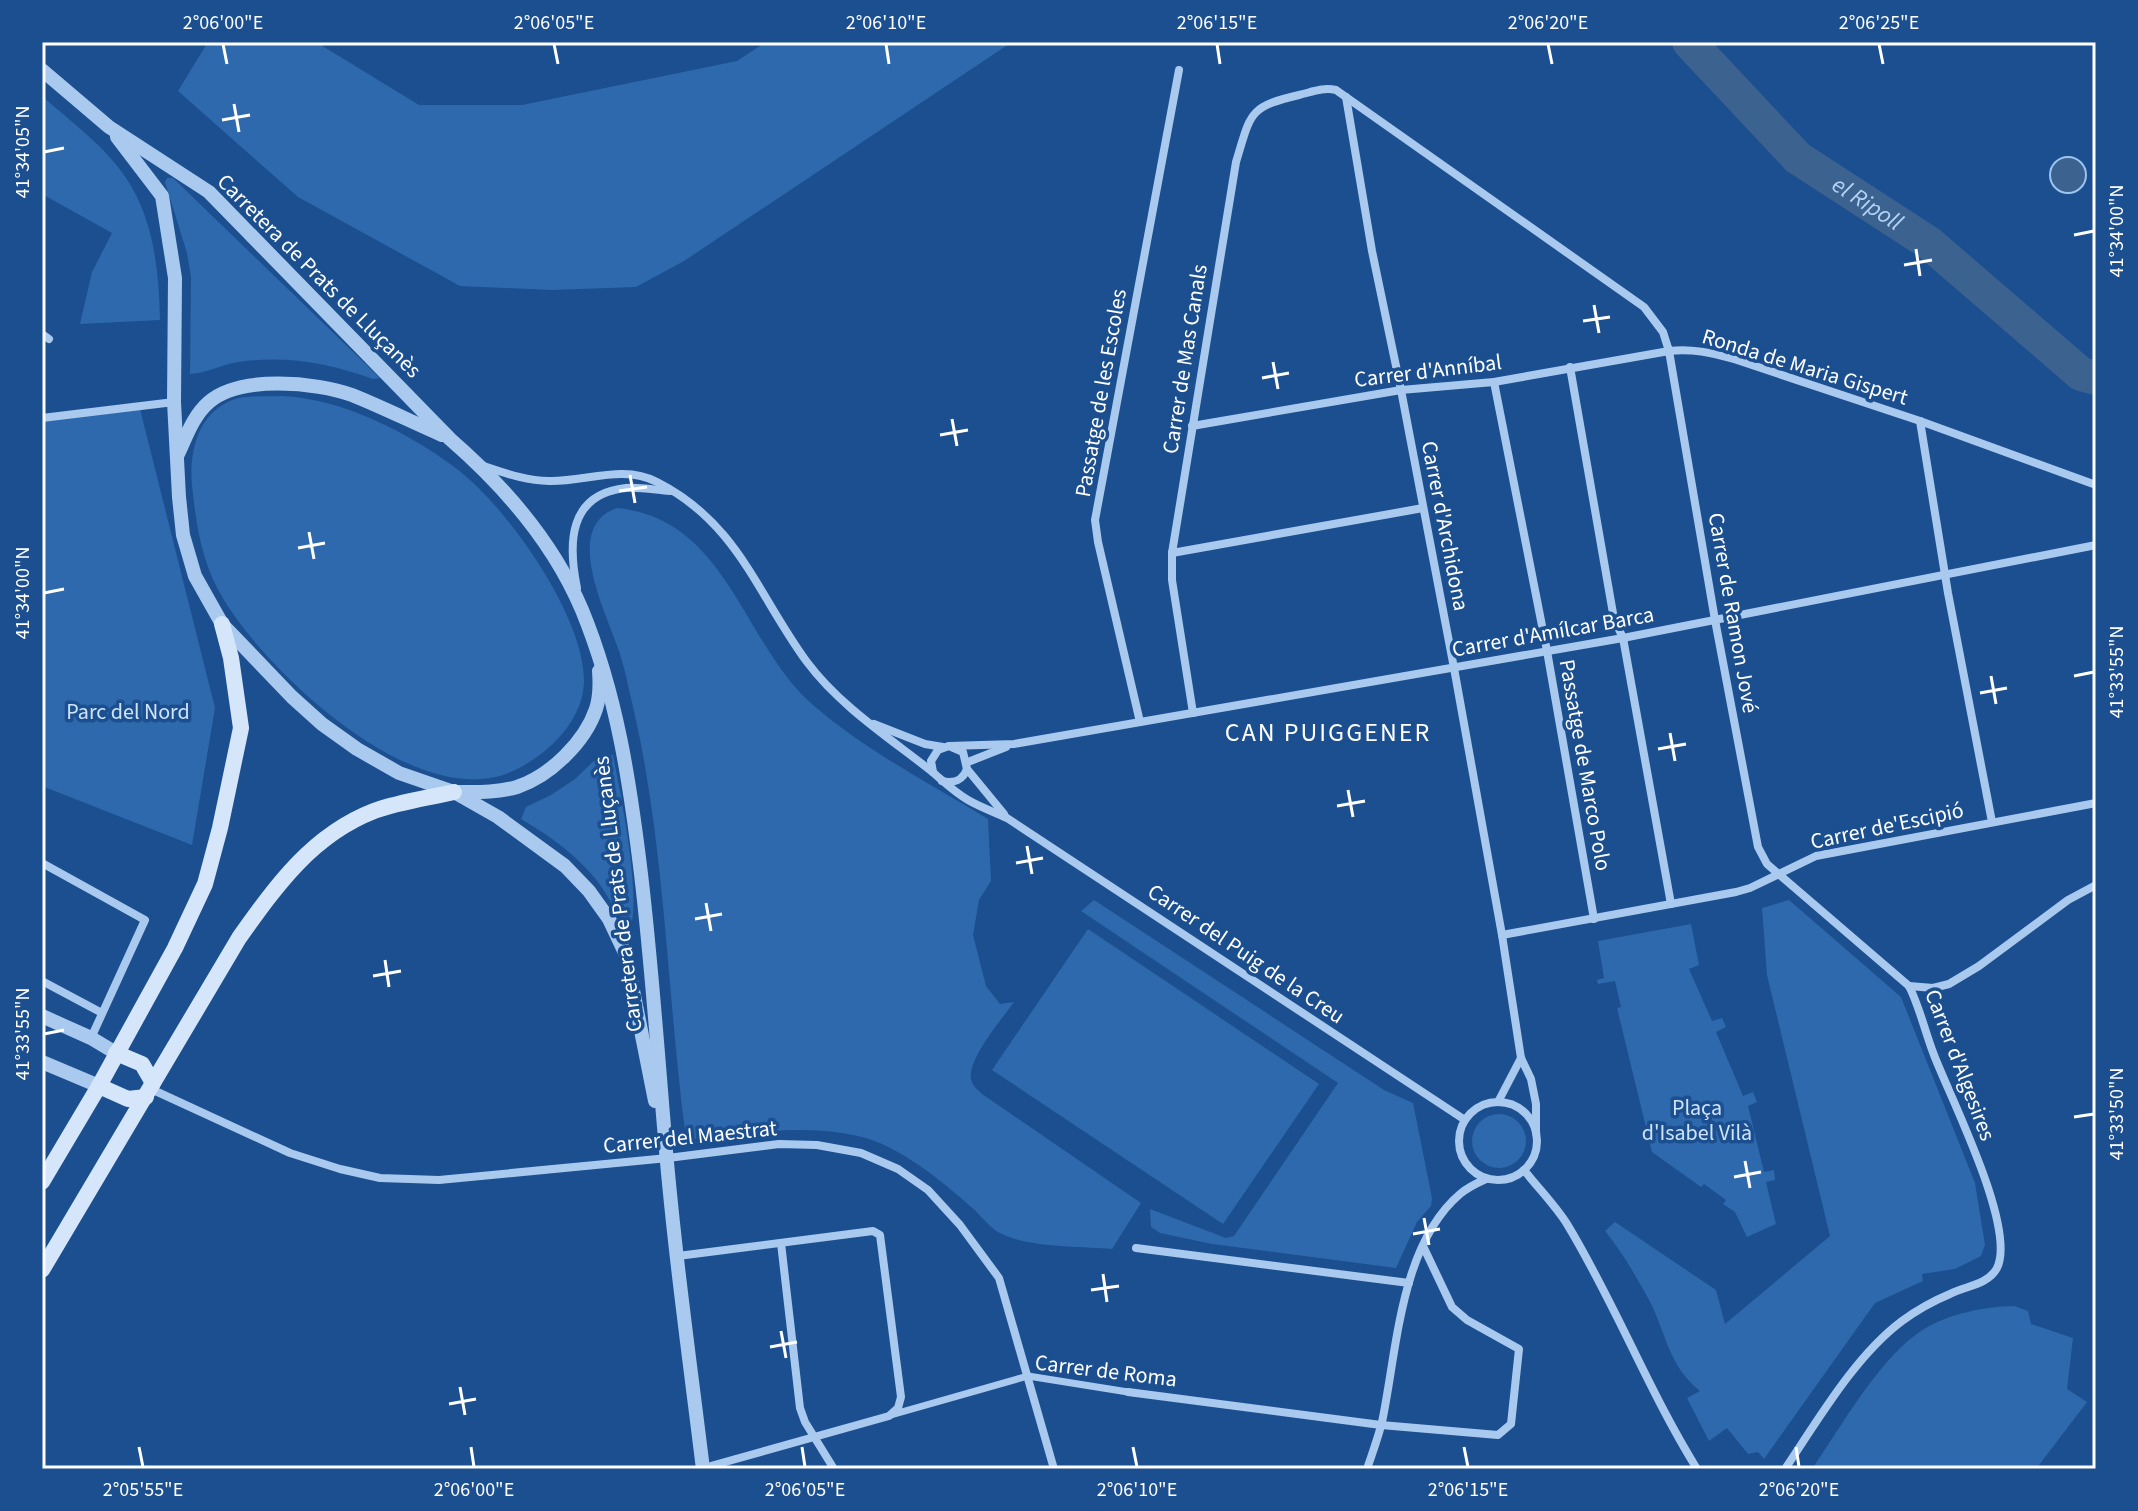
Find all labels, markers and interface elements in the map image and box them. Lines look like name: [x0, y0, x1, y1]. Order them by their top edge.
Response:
text: 2°06'00"E: [183, 9, 263, 37]
text: 2°06'05"E: [514, 9, 594, 37]
text: 2°06'10"E: [846, 9, 926, 37]
text: 2°06'15"E: [1177, 9, 1257, 37]
text: 2°06'20"E: [1508, 9, 1588, 37]
text: 2°06'25"E: [1839, 9, 1919, 37]
text: 41°34'05"N: [9, 106, 37, 198]
street label: Carretera de Prats de Lluçanès: [210, 167, 428, 385]
water label: el Ripoll: [1825, 167, 1910, 239]
text: 41°34'00"N: [2103, 185, 2131, 277]
street label: Carrer de Mas Canals: [1154, 262, 1216, 456]
street label: Passatge de les Escoles: [1067, 286, 1135, 500]
street label: Ronda de Maria Gispert: [1698, 320, 1912, 414]
street label: Carrer d'Anníbal: [1353, 346, 1503, 396]
street label: Carrer d'Archidona: [1413, 438, 1477, 614]
street label: Carrer de Ramon Jové: [1700, 510, 1766, 716]
text: 41°34'00"N: [9, 547, 37, 639]
street label: Carrer d'Amílcar Barca: [1449, 598, 1657, 666]
text: 41°33'55"N: [2103, 626, 2131, 718]
street label: Passatge de Marco Polo: [1551, 657, 1619, 873]
park label: Parc del Nord: [66, 696, 190, 728]
district label: CAN PUIGGENER: [1225, 714, 1431, 751]
street label: Carretera de Prats de Lluçanès: [585, 754, 651, 1034]
street label: Carrer de'Escipió: [1807, 794, 1967, 858]
street label: Carrer del Puig de la Creu: [1141, 876, 1351, 1032]
street label: Carrer d'Algesires: [1916, 985, 2004, 1145]
text: 41°33'55"N: [9, 988, 37, 1080]
text: 41°33'50"N: [2103, 1068, 2131, 1160]
park label: Plaça d'Isabel Vilà: [1642, 1092, 1752, 1149]
street label: Carrer del Maestrat: [602, 1112, 779, 1162]
street label: Carrer de Roma: [1033, 1346, 1179, 1396]
text: 2°05'55"E: [103, 1476, 183, 1504]
text: 2°06'00"E: [434, 1476, 514, 1504]
text: 2°06'05"E: [765, 1476, 845, 1504]
text: 2°06'10"E: [1097, 1476, 1177, 1504]
text: 2°06'15"E: [1428, 1476, 1508, 1504]
text: 2°06'20"E: [1759, 1476, 1839, 1504]

